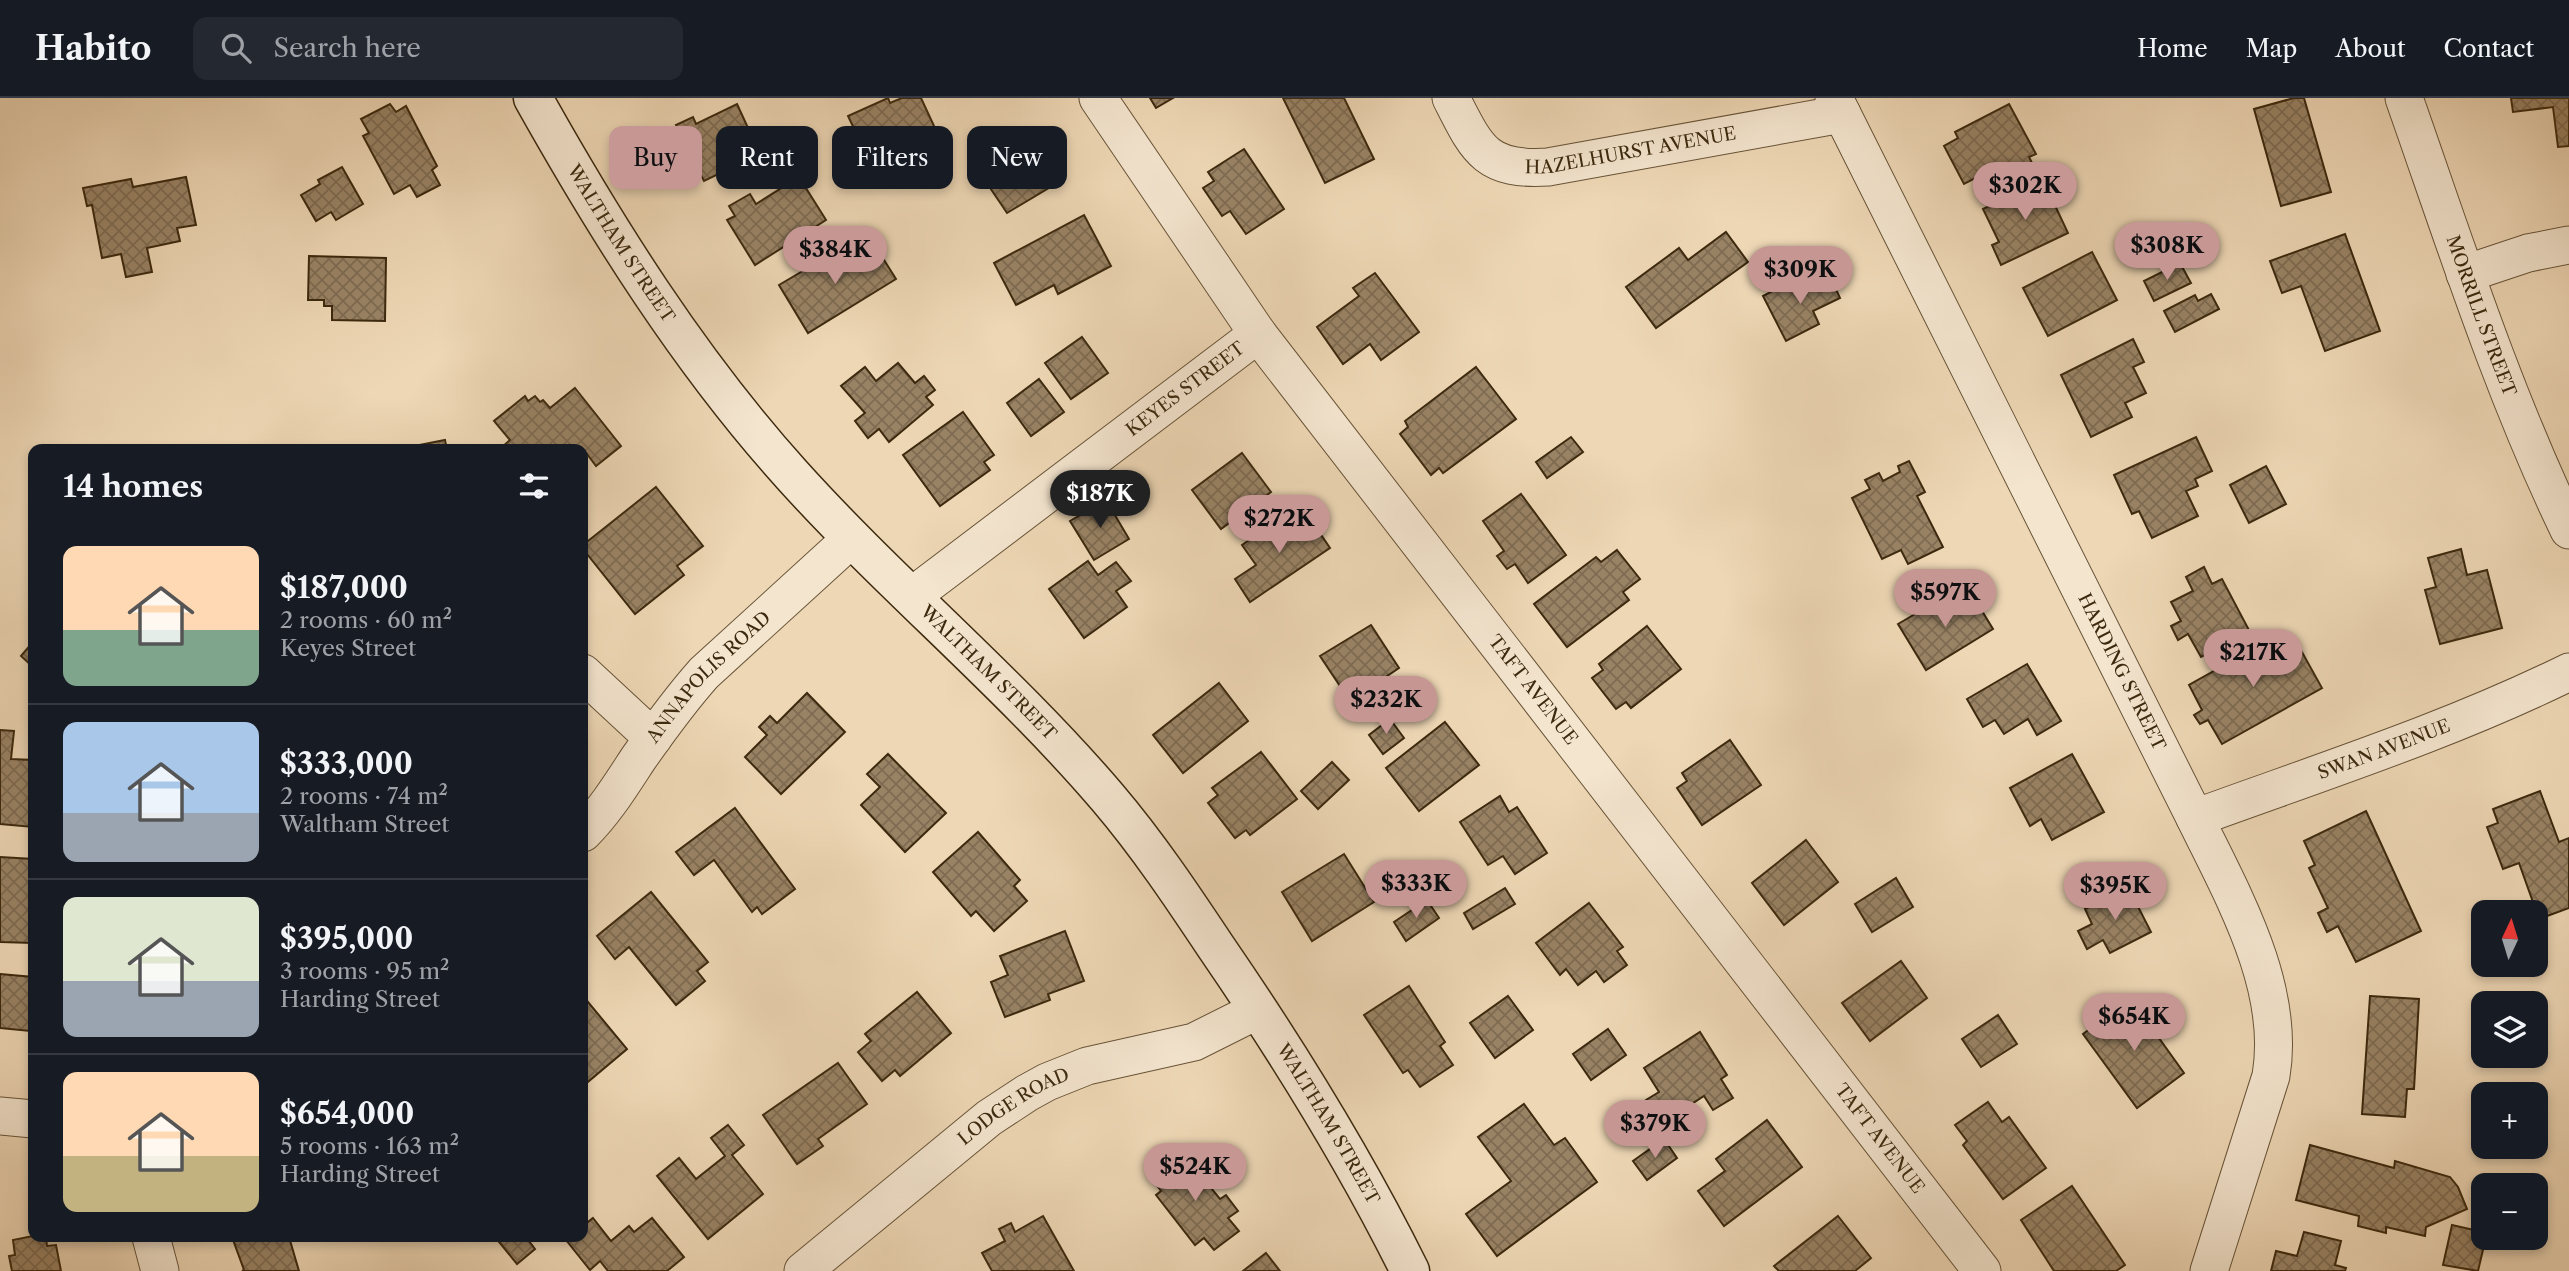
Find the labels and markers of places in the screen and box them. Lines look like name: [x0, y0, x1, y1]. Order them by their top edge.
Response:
pin: $302K: [1976, 162, 2074, 222]
pin: $308K: [2118, 222, 2216, 282]
pin: $384K: [786, 226, 884, 286]
pin: $309K: [1751, 246, 1849, 306]
pin: $187K: [1051, 470, 1149, 530]
pin: $272K: [1230, 496, 1328, 555]
pin: $597K: [1896, 570, 1994, 629]
pin: $217K: [2204, 630, 2302, 689]
pin: $232K: [1337, 676, 1435, 736]
pin: $333K: [1367, 860, 1465, 920]
pin: $395K: [2066, 862, 2164, 922]
pin: $654K: [2085, 993, 2183, 1053]
pin: $379K: [1606, 1100, 1704, 1160]
pin: $524K: [1146, 1144, 1244, 1203]

